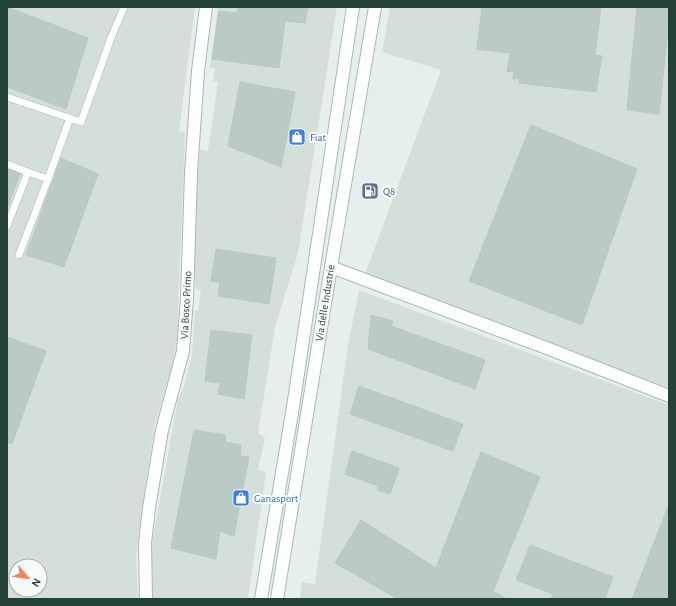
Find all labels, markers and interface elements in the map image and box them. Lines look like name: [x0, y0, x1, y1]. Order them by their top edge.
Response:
shop icon: Fiat: [287, 127, 307, 147]
place label: Fiat: [310, 132, 327, 143]
fuel station icon: Q8: [360, 181, 380, 201]
place label: Q8: [383, 186, 395, 197]
street label: Via delle Industrie: [314, 264, 336, 342]
street label: Via Bosco Primo: [179, 271, 193, 339]
shop icon: Ganasport: [231, 488, 251, 508]
place label: Ganasport: [254, 493, 299, 504]
north arrow: [8, 558, 48, 598]
text: N: [30, 577, 43, 589]

